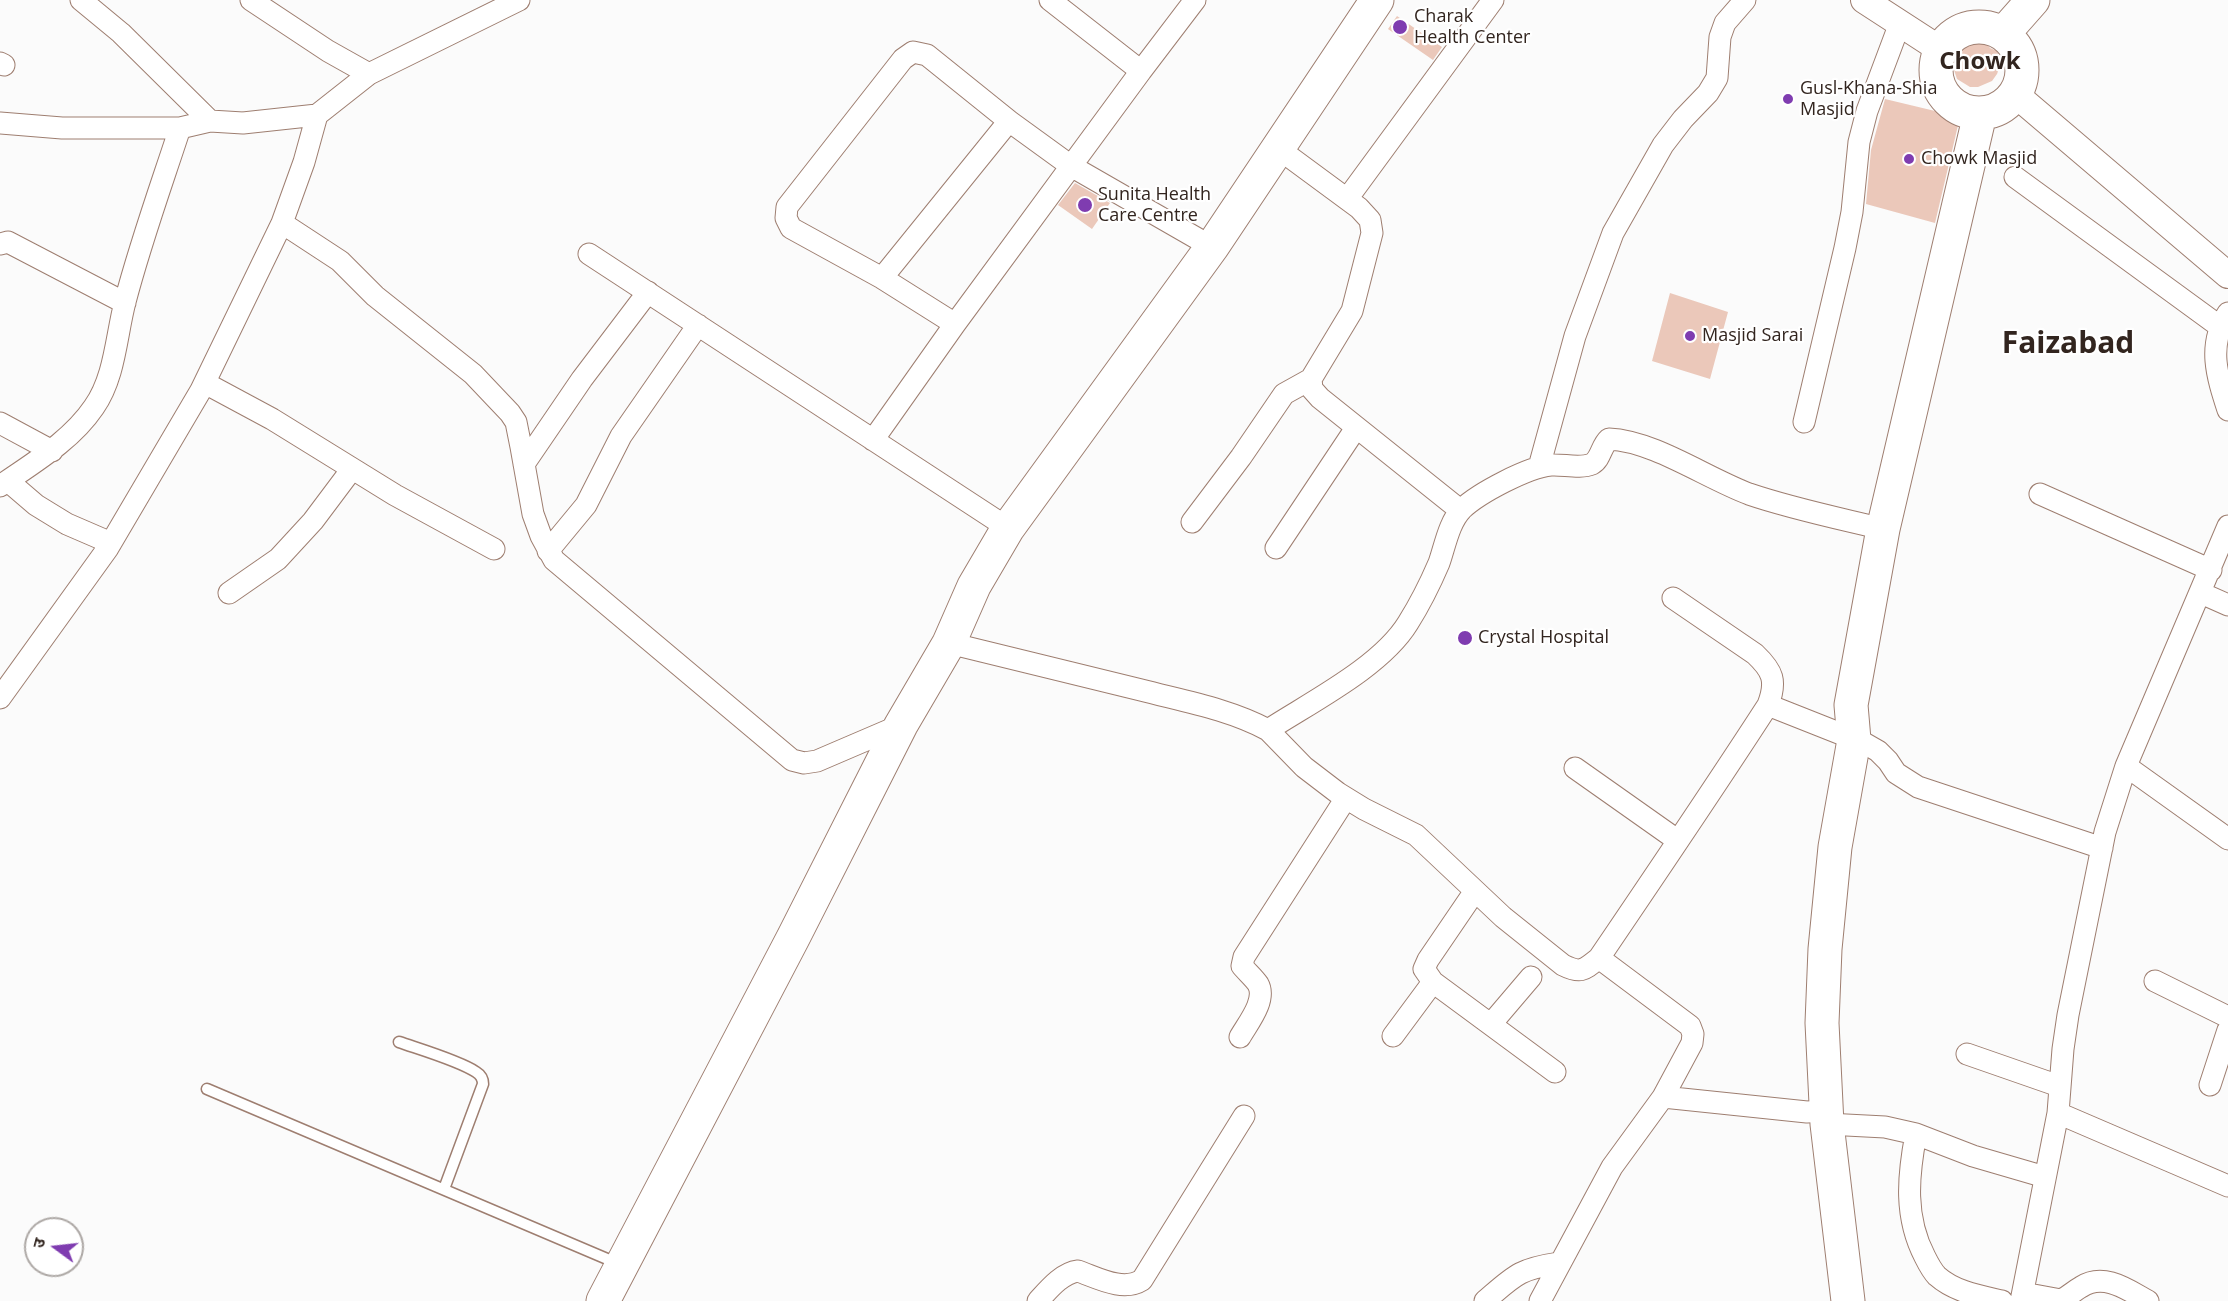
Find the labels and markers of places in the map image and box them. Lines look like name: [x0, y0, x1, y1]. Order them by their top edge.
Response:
place label: Charak Health Center: [1414, 6, 1530, 48]
marker: Charak Health Center: [1391, 18, 1409, 36]
place label: Gusl-Khana-Shia Masjid: [1800, 78, 1937, 121]
marker: Gusl-Khana-Shia Masjid: [1781, 92, 1795, 106]
place label: Chowk Masjid: [1921, 148, 2037, 170]
marker: Chowk Masjid: [1902, 152, 1916, 166]
place label: Sunita Health Care Centre: [1098, 184, 1211, 226]
marker: Sunita Health Care Centre: [1076, 196, 1094, 214]
place label: Masjid Sarai: [1702, 325, 1803, 347]
marker: Masjid Sarai: [1683, 329, 1697, 343]
place label: Crystal Hospital: [1478, 627, 1609, 649]
marker: Crystal Hospital: [1456, 629, 1474, 647]

